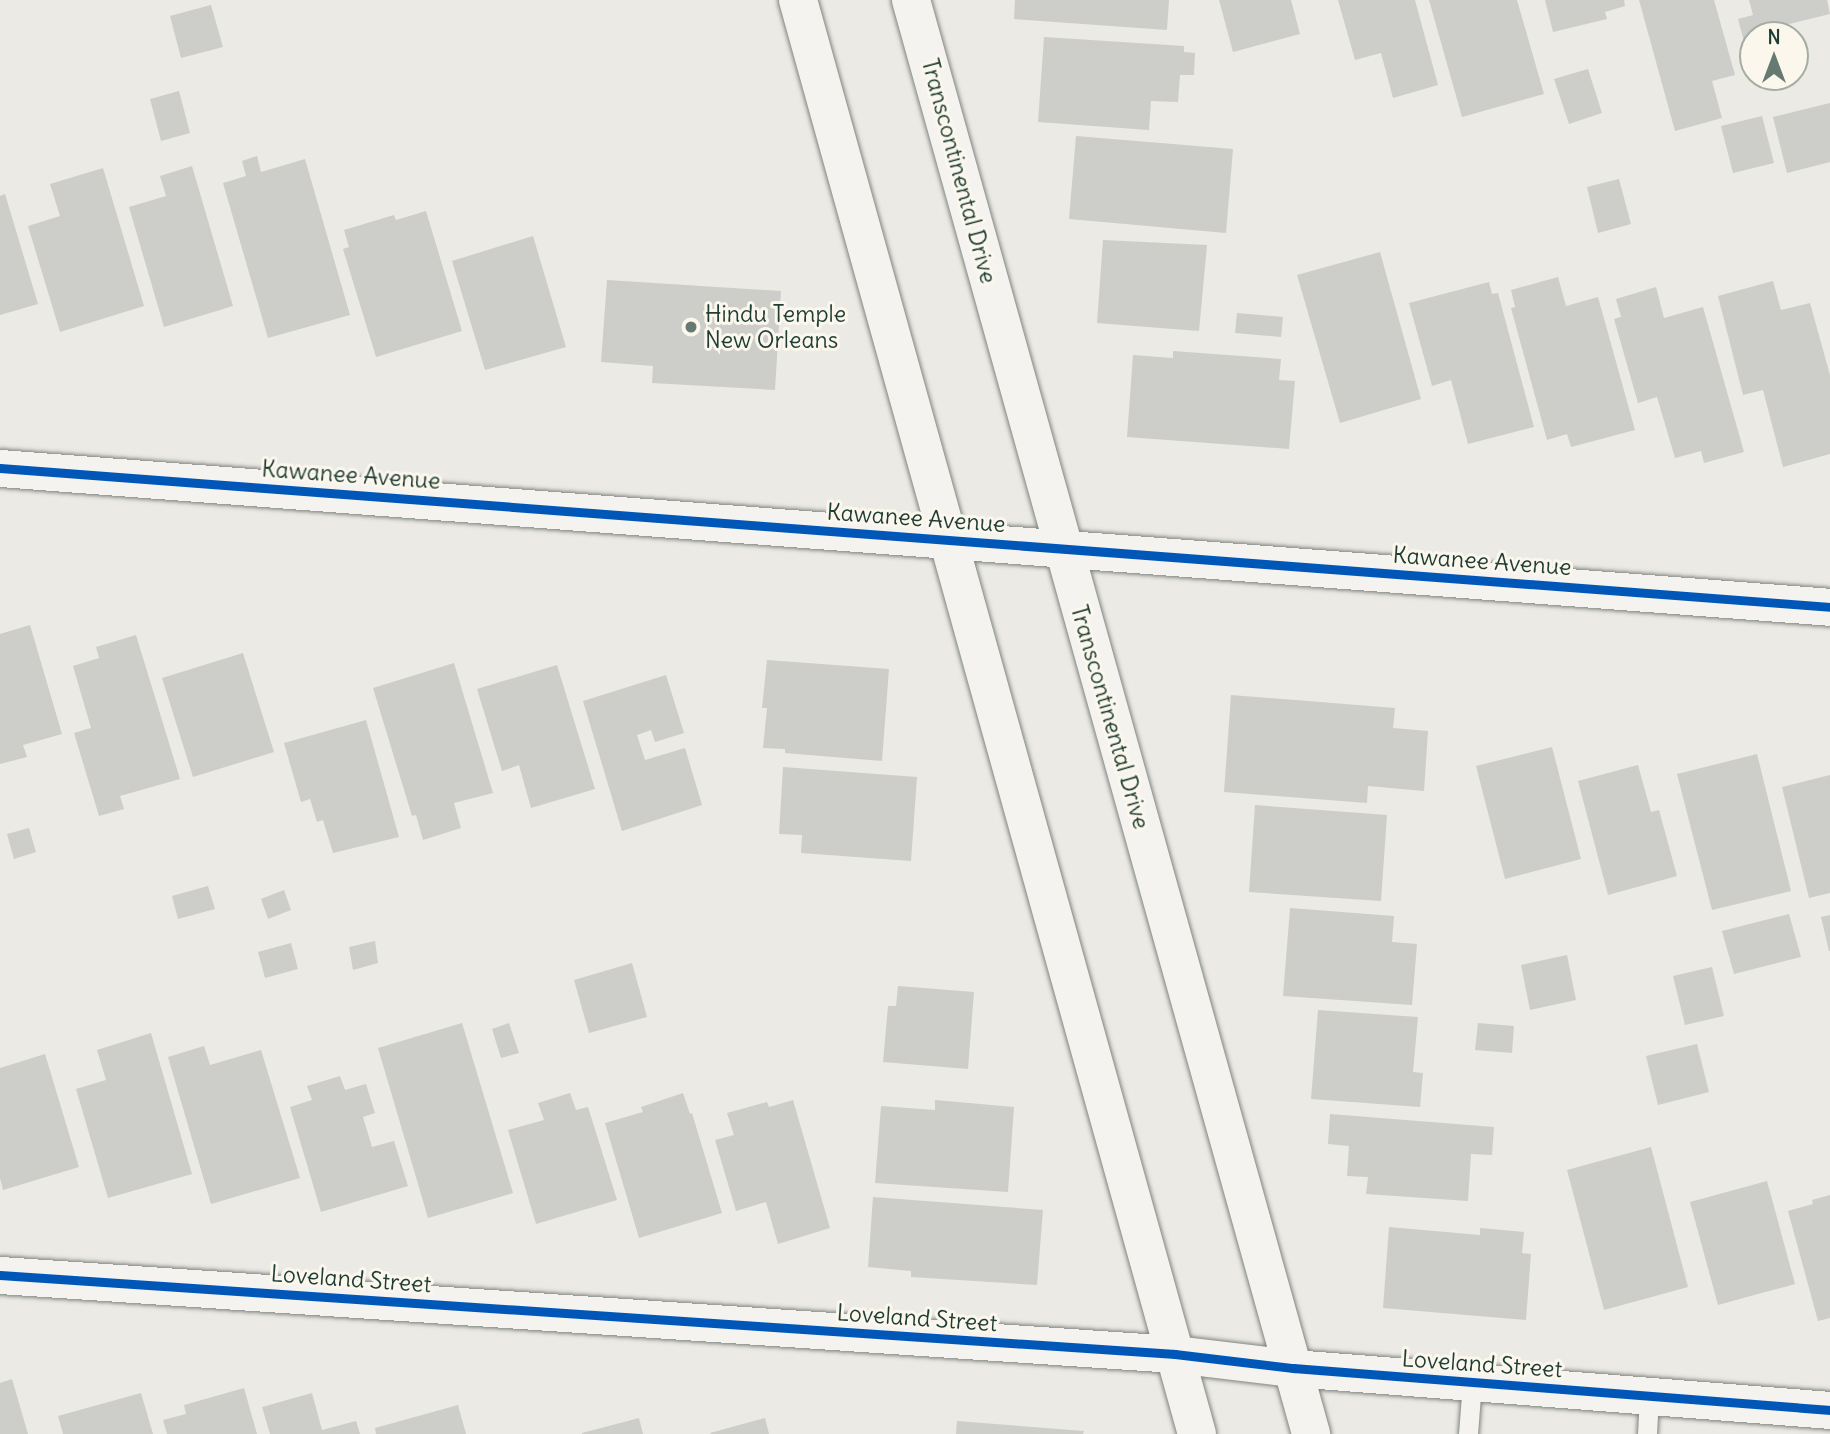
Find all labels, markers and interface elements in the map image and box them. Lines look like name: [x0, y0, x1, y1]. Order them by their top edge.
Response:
north arrow: [1739, 21, 1809, 91]
text: N: [1767, 25, 1781, 49]
street label: Transcontinental Drive: [916, 56, 1002, 286]
place label: Hindu Temple New Orleans: [705, 300, 846, 354]
marker: Hindu Temple New Orleans: [683, 319, 699, 335]
street label: Kawanee Avenue: [261, 455, 441, 495]
street label: Kawanee Avenue: [826, 498, 1006, 538]
street label: Kawanee Avenue: [1392, 541, 1572, 581]
street label: Transcontinental Drive: [1065, 602, 1155, 832]
street label: Loveland Street: [270, 1260, 432, 1298]
street label: Loveland Street: [836, 1299, 998, 1337]
street label: Loveland Street: [1401, 1345, 1563, 1383]

